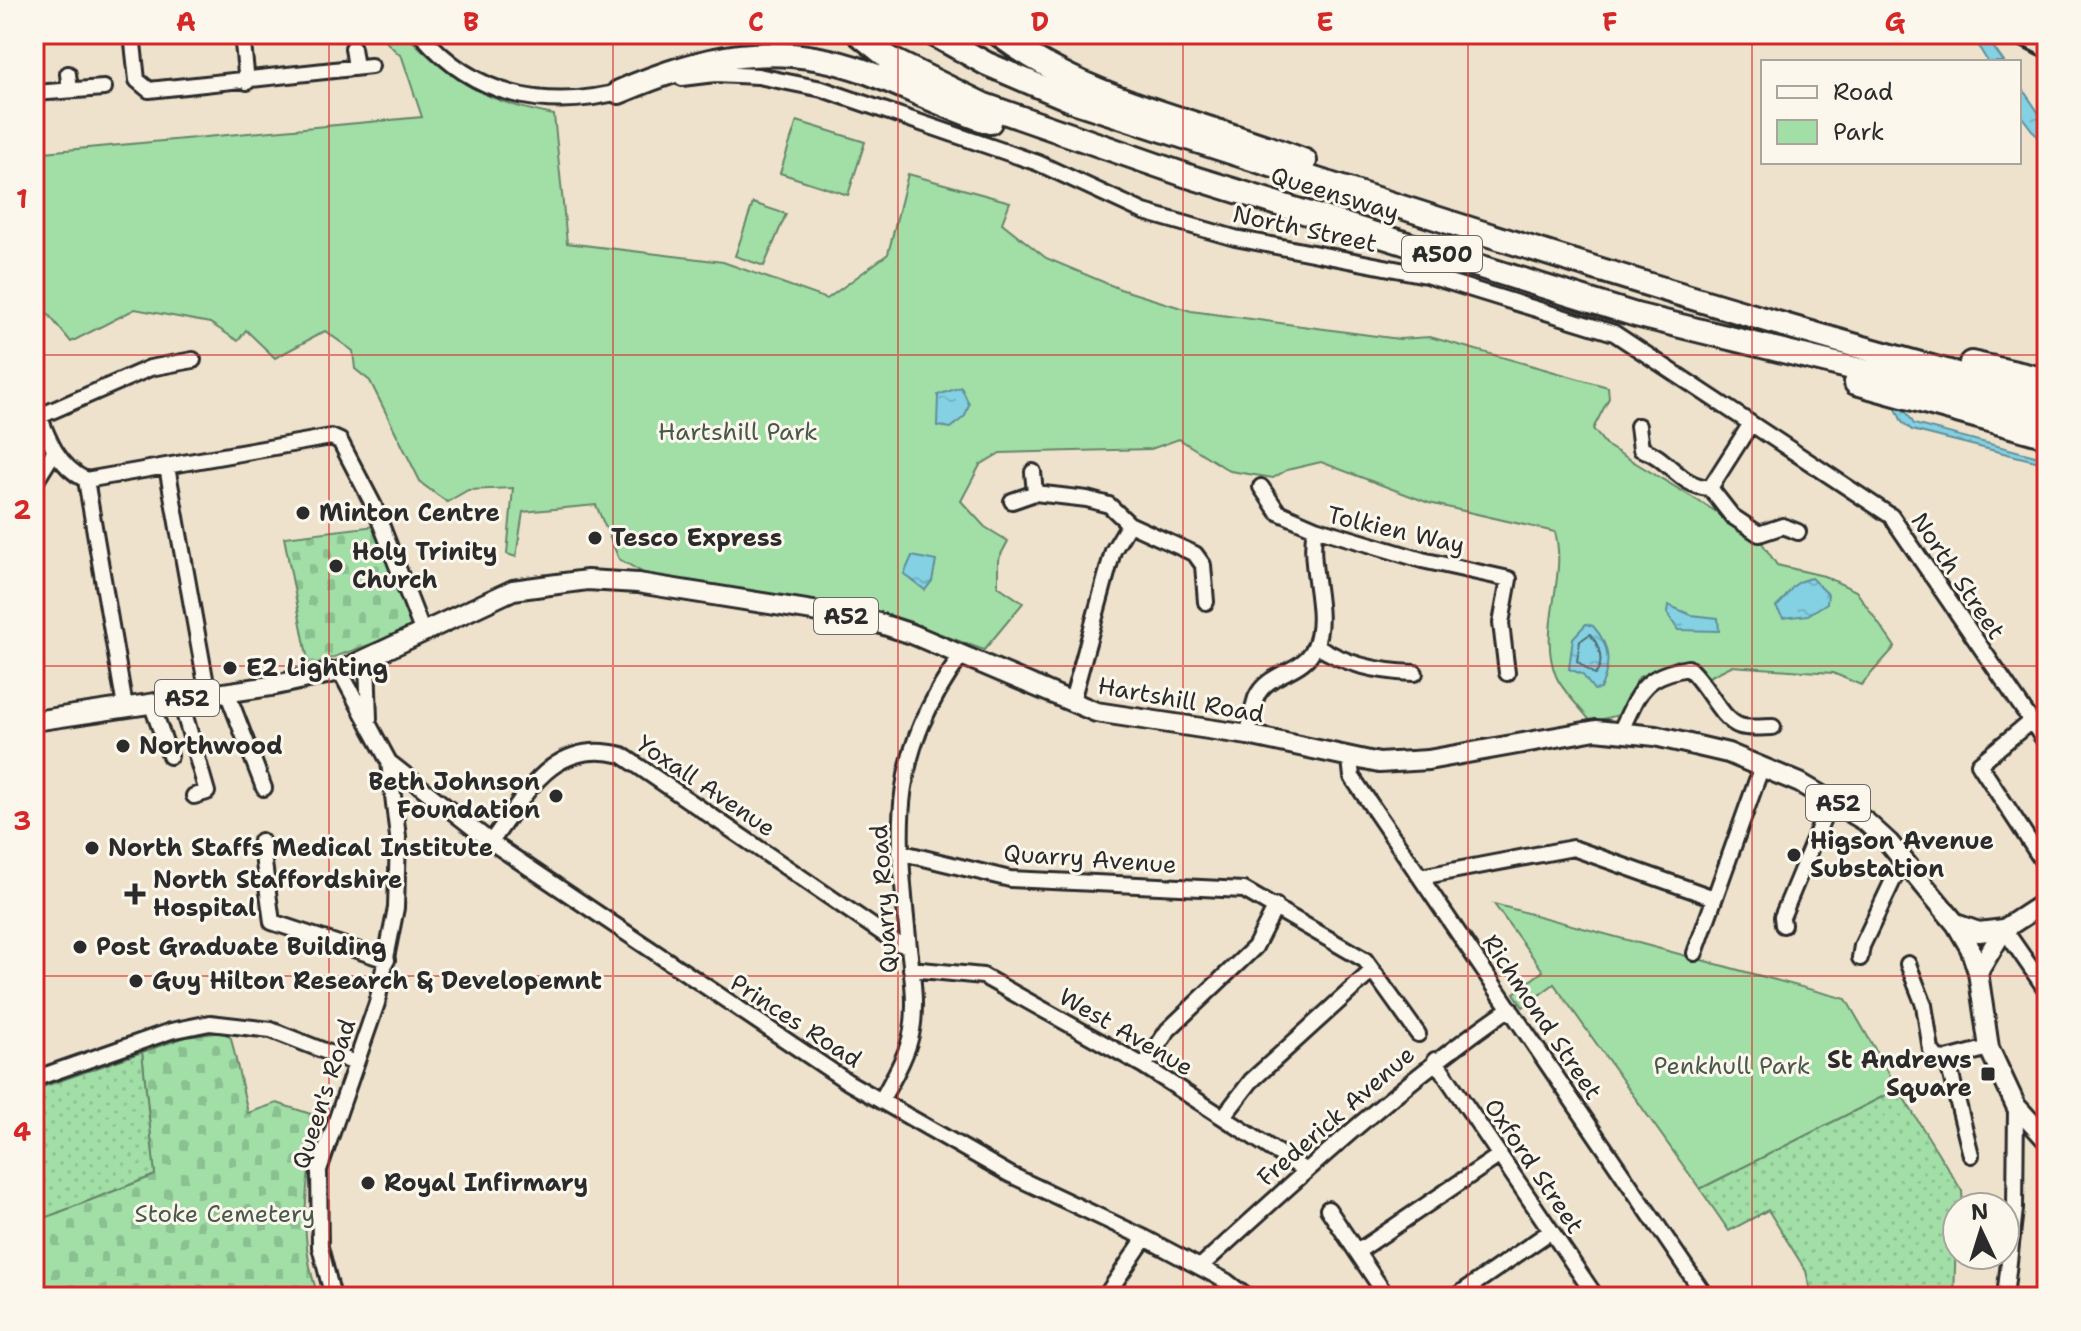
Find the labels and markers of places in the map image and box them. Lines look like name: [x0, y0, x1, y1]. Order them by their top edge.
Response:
place label: Minton Centre: [319, 497, 500, 529]
marker: Minton Centre: [294, 504, 312, 522]
place label: Tesco Express: [611, 522, 782, 554]
marker: Tesco Express: [586, 529, 604, 547]
place label: Holy Trinity Church: [352, 536, 497, 596]
marker: Holy Trinity Church: [327, 557, 345, 575]
place label: E2 Lighting: [246, 652, 388, 684]
marker: E2 Lighting: [221, 659, 239, 677]
place label: Northwood: [139, 730, 283, 762]
marker: Northwood: [114, 737, 132, 755]
place label: Beth Johnson Foundation: [369, 766, 540, 826]
marker: Beth Johnson Foundation: [547, 787, 565, 805]
place label: Higson Avenue Substation: [1810, 825, 1994, 885]
place label: North Staffs Medical Institute: [108, 832, 493, 864]
marker: North Staffs Medical Institute: [83, 839, 101, 857]
marker: Higson Avenue Substation: [1785, 846, 1803, 864]
place label: North Staffordshire Hospital: [153, 864, 402, 924]
marker: North Staffordshire Hospital: [124, 883, 146, 905]
place label: Post Graduate Building: [96, 931, 387, 963]
marker: Post Graduate Building: [71, 938, 89, 956]
place label: Guy Hilton Research & Developemnt: [152, 965, 602, 997]
marker: Guy Hilton Research & Developemnt: [127, 972, 145, 990]
place label: St Andrews Square: [1827, 1044, 1972, 1104]
marker: St Andrews Square: [1979, 1065, 1997, 1083]
place label: Royal Infirmary: [384, 1167, 588, 1199]
marker: Royal Infirmary: [359, 1174, 377, 1192]

